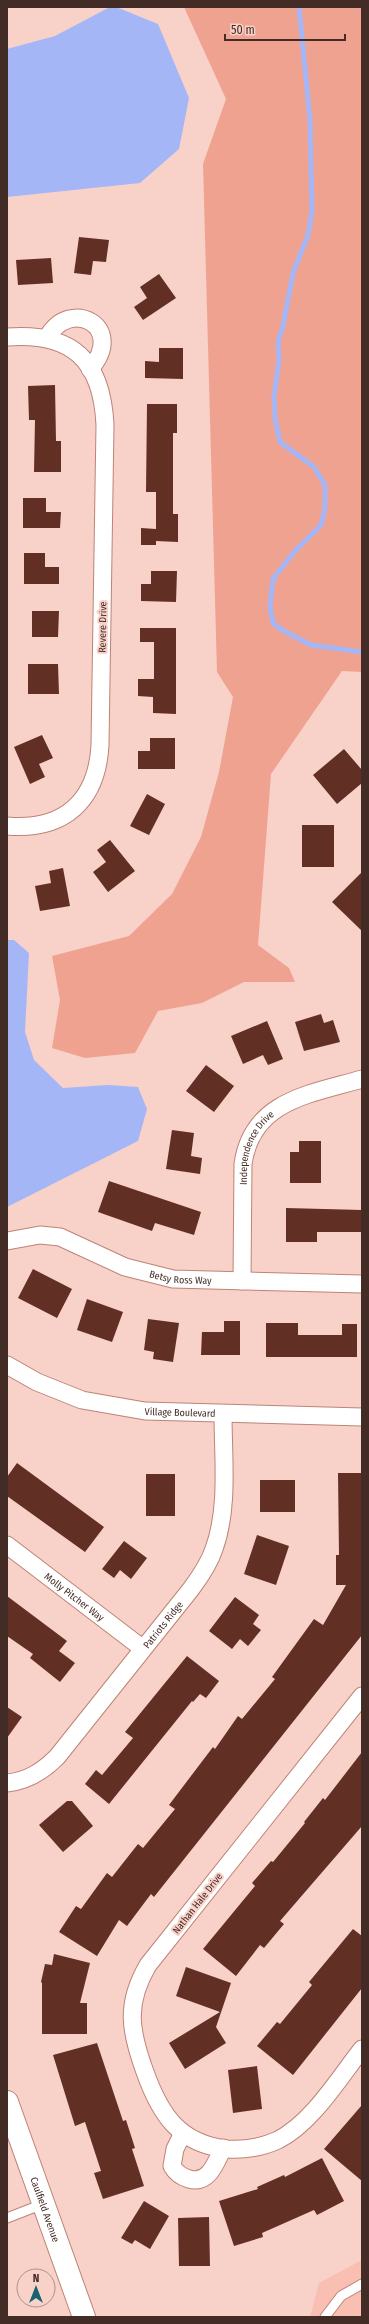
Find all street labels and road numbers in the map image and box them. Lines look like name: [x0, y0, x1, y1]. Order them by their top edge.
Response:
street label: Revere Drive: [97, 601, 109, 653]
street label: Independence Drive: [238, 1108, 276, 1185]
street label: Betsy Ross Way: [148, 1268, 212, 1287]
street label: Village Boulevard: [144, 1406, 216, 1420]
street label: Molly Pitcher Way: [42, 1571, 107, 1624]
street label: Patriots Ridge: [141, 1599, 186, 1651]
street label: Nathan Hale Drive: [170, 1871, 225, 1936]
street label: Caulfield Avenue: [27, 2175, 62, 2244]

